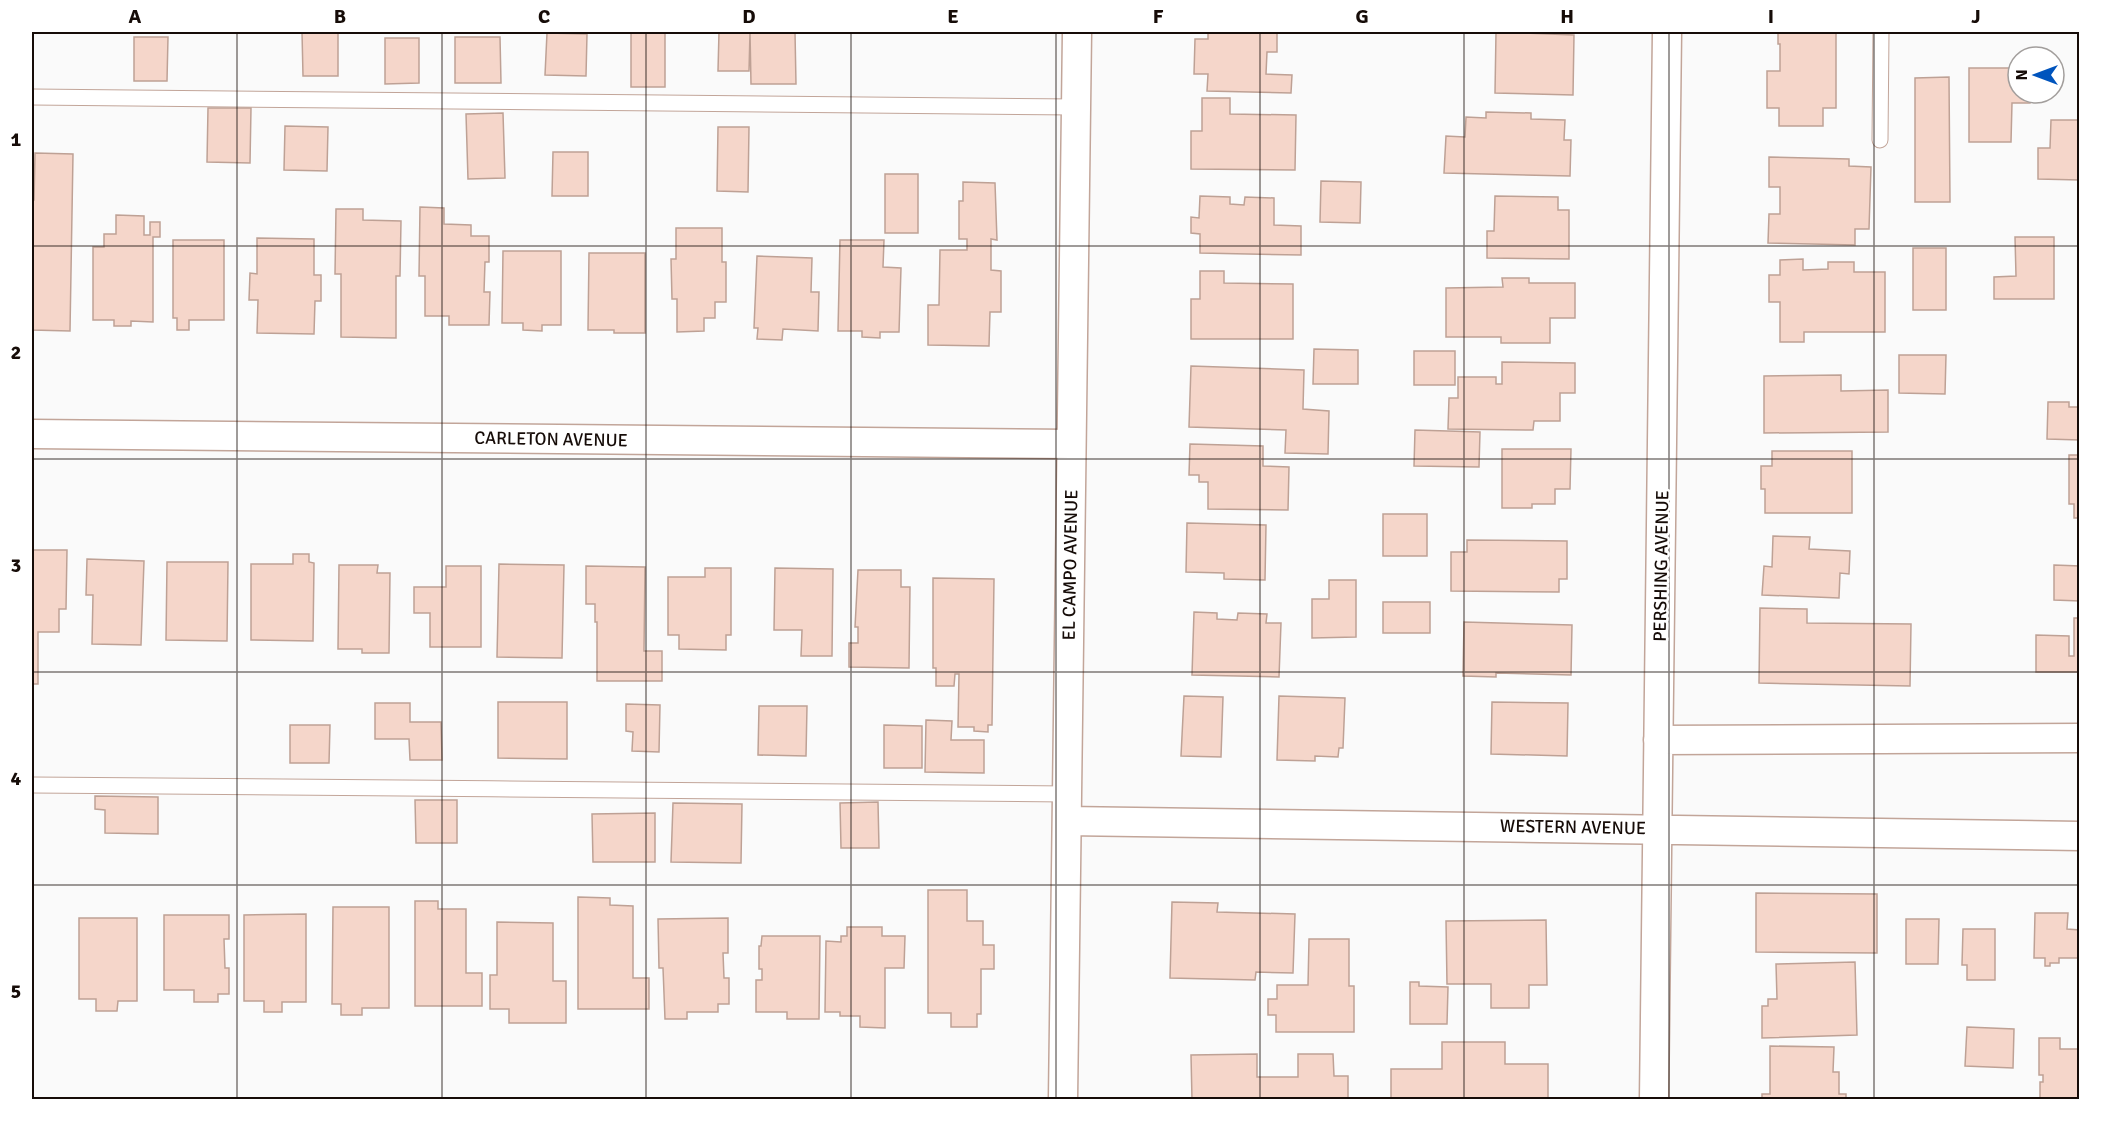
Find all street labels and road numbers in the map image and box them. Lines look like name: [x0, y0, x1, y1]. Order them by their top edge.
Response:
street label: CARLETON AVENUE: [474, 427, 628, 451]
street label: EL CAMPO AVENUE: [1058, 489, 1082, 641]
street label: PERSHING AVENUE: [1649, 490, 1673, 642]
street label: WESTERN AVENUE: [1500, 815, 1646, 839]

